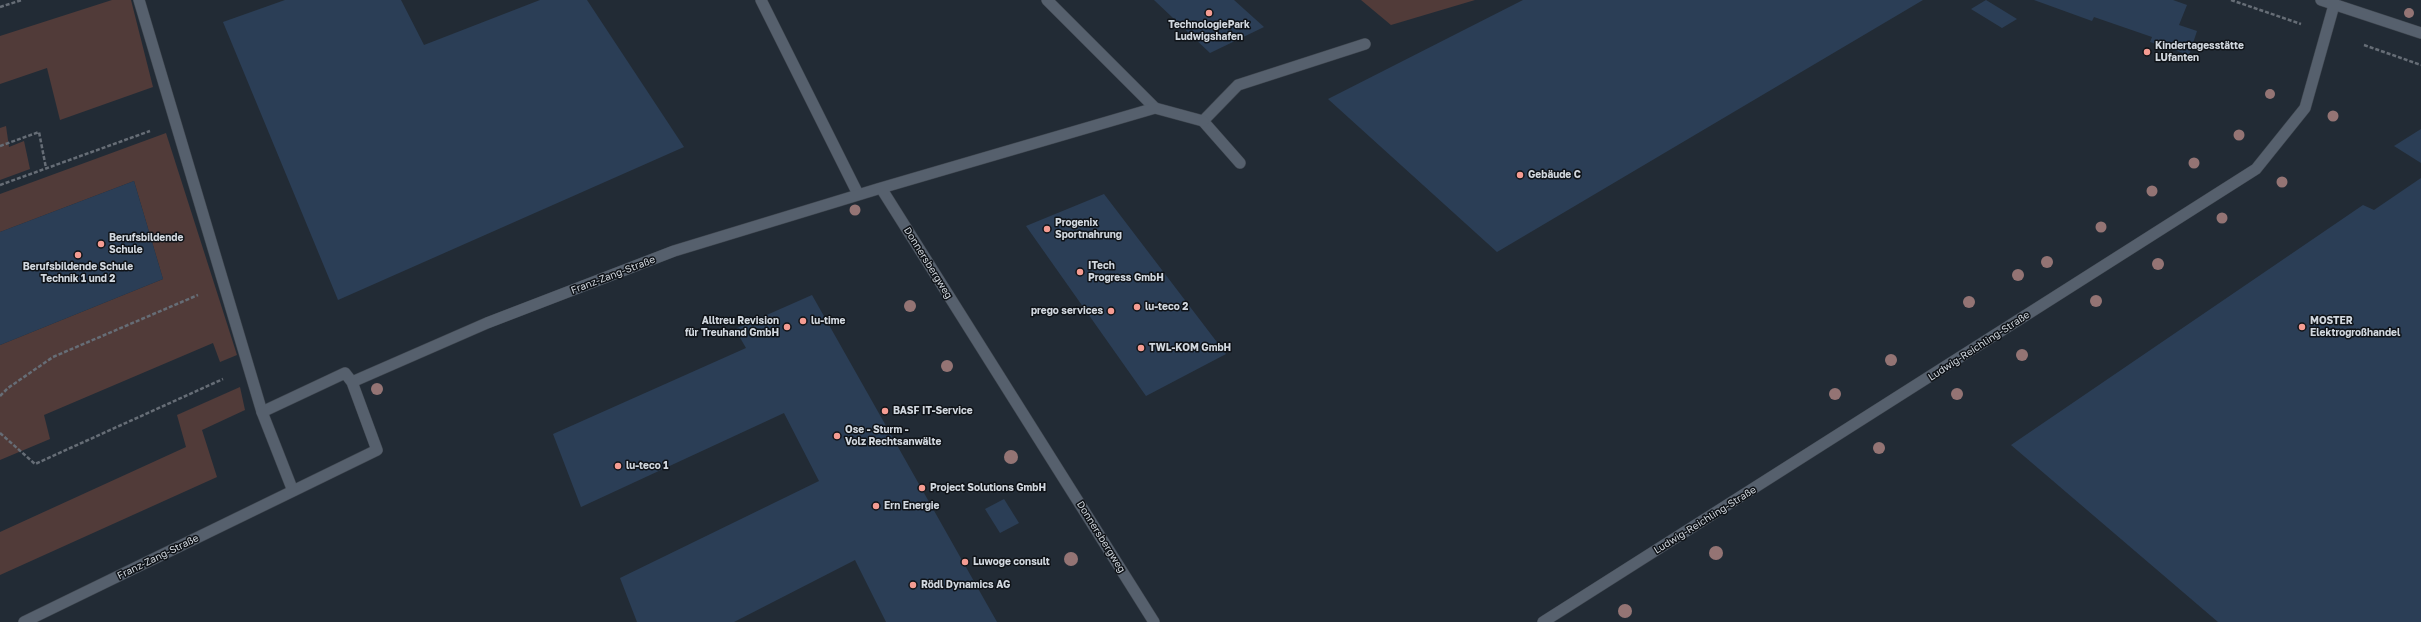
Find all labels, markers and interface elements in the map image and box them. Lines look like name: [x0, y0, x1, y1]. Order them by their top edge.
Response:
marker: TechnologiePark Ludwigshafen: [1204, 8, 1214, 18]
place label: TechnologiePark Ludwigshafen: [1168, 19, 1250, 42]
place label: Kindertagesstätte LUfanten: [2155, 40, 2244, 64]
marker: Kindertagesstätte LUfanten: [2142, 47, 2152, 57]
place label: Gebäude C: [1528, 169, 1581, 181]
marker: Gebäude C: [1515, 170, 1525, 180]
place label: Progenix Sportnahrung: [1055, 217, 1122, 240]
marker: Progenix Sportnahrung: [1042, 224, 1052, 234]
street label: Donnersbergweg: [901, 225, 955, 301]
place label: Berufsbildende Schule: [109, 232, 183, 256]
marker: Berufsbildende Schule: [96, 239, 106, 249]
marker: Berufsbildende Schule Technik 1 und 2: [73, 250, 83, 260]
street label: Franz-Zang-Straße: [569, 253, 657, 297]
place label: ITech Progress GmbH: [1088, 260, 1164, 284]
place label: Berufsbildende Schule Technik 1 und 2: [23, 261, 133, 284]
marker: ITech Progress GmbH: [1075, 267, 1085, 277]
place label: lu-teco 2: [1145, 301, 1188, 313]
marker: lu-teco 2: [1132, 302, 1142, 312]
place label: prego services: [1031, 305, 1103, 317]
marker: prego services: [1106, 306, 1116, 316]
street label: Ludwig-Reichling-Straße: [1926, 309, 2032, 383]
place label: Alltreu Revision für Treuhand GmbH: [685, 315, 779, 338]
place label: lu-time: [811, 315, 845, 327]
place label: MOSTER Elektrogroßhandel: [2310, 315, 2400, 338]
marker: lu-time: [798, 316, 808, 326]
marker: Alltreu Revision für Treuhand GmbH: [782, 322, 792, 332]
marker: MOSTER Elektrogroßhandel: [2297, 322, 2307, 332]
place label: TWL-KOM GmbH: [1149, 342, 1231, 354]
marker: TWL-KOM GmbH: [1136, 343, 1146, 353]
place label: BASF IT-Service: [893, 405, 973, 417]
marker: BASF IT-Service: [880, 406, 890, 416]
place label: Ose - Sturm - Volz Rechtsanwälte: [845, 424, 941, 448]
marker: Ose - Sturm - Volz Rechtsanwälte: [832, 431, 842, 441]
place label: lu-teco 1: [626, 460, 668, 472]
marker: lu-teco 1: [613, 461, 623, 471]
place label: Project Solutions GmbH: [930, 482, 1046, 494]
marker: Project Solutions GmbH: [917, 483, 927, 493]
street label: Ludwig-Reichling-Straße: [1652, 484, 1758, 556]
street label: Donnersbergweg: [1074, 499, 1128, 575]
place label: Ern Energie: [884, 500, 939, 512]
marker: Ern Energie: [871, 501, 881, 511]
street label: Franz-Zang-Straße: [115, 532, 201, 582]
place label: Luwoge consult: [973, 556, 1050, 568]
marker: Luwoge consult: [960, 557, 970, 567]
place label: Rödl Dynamics AG: [921, 579, 1010, 591]
marker: Rödl Dynamics AG: [908, 580, 918, 590]

